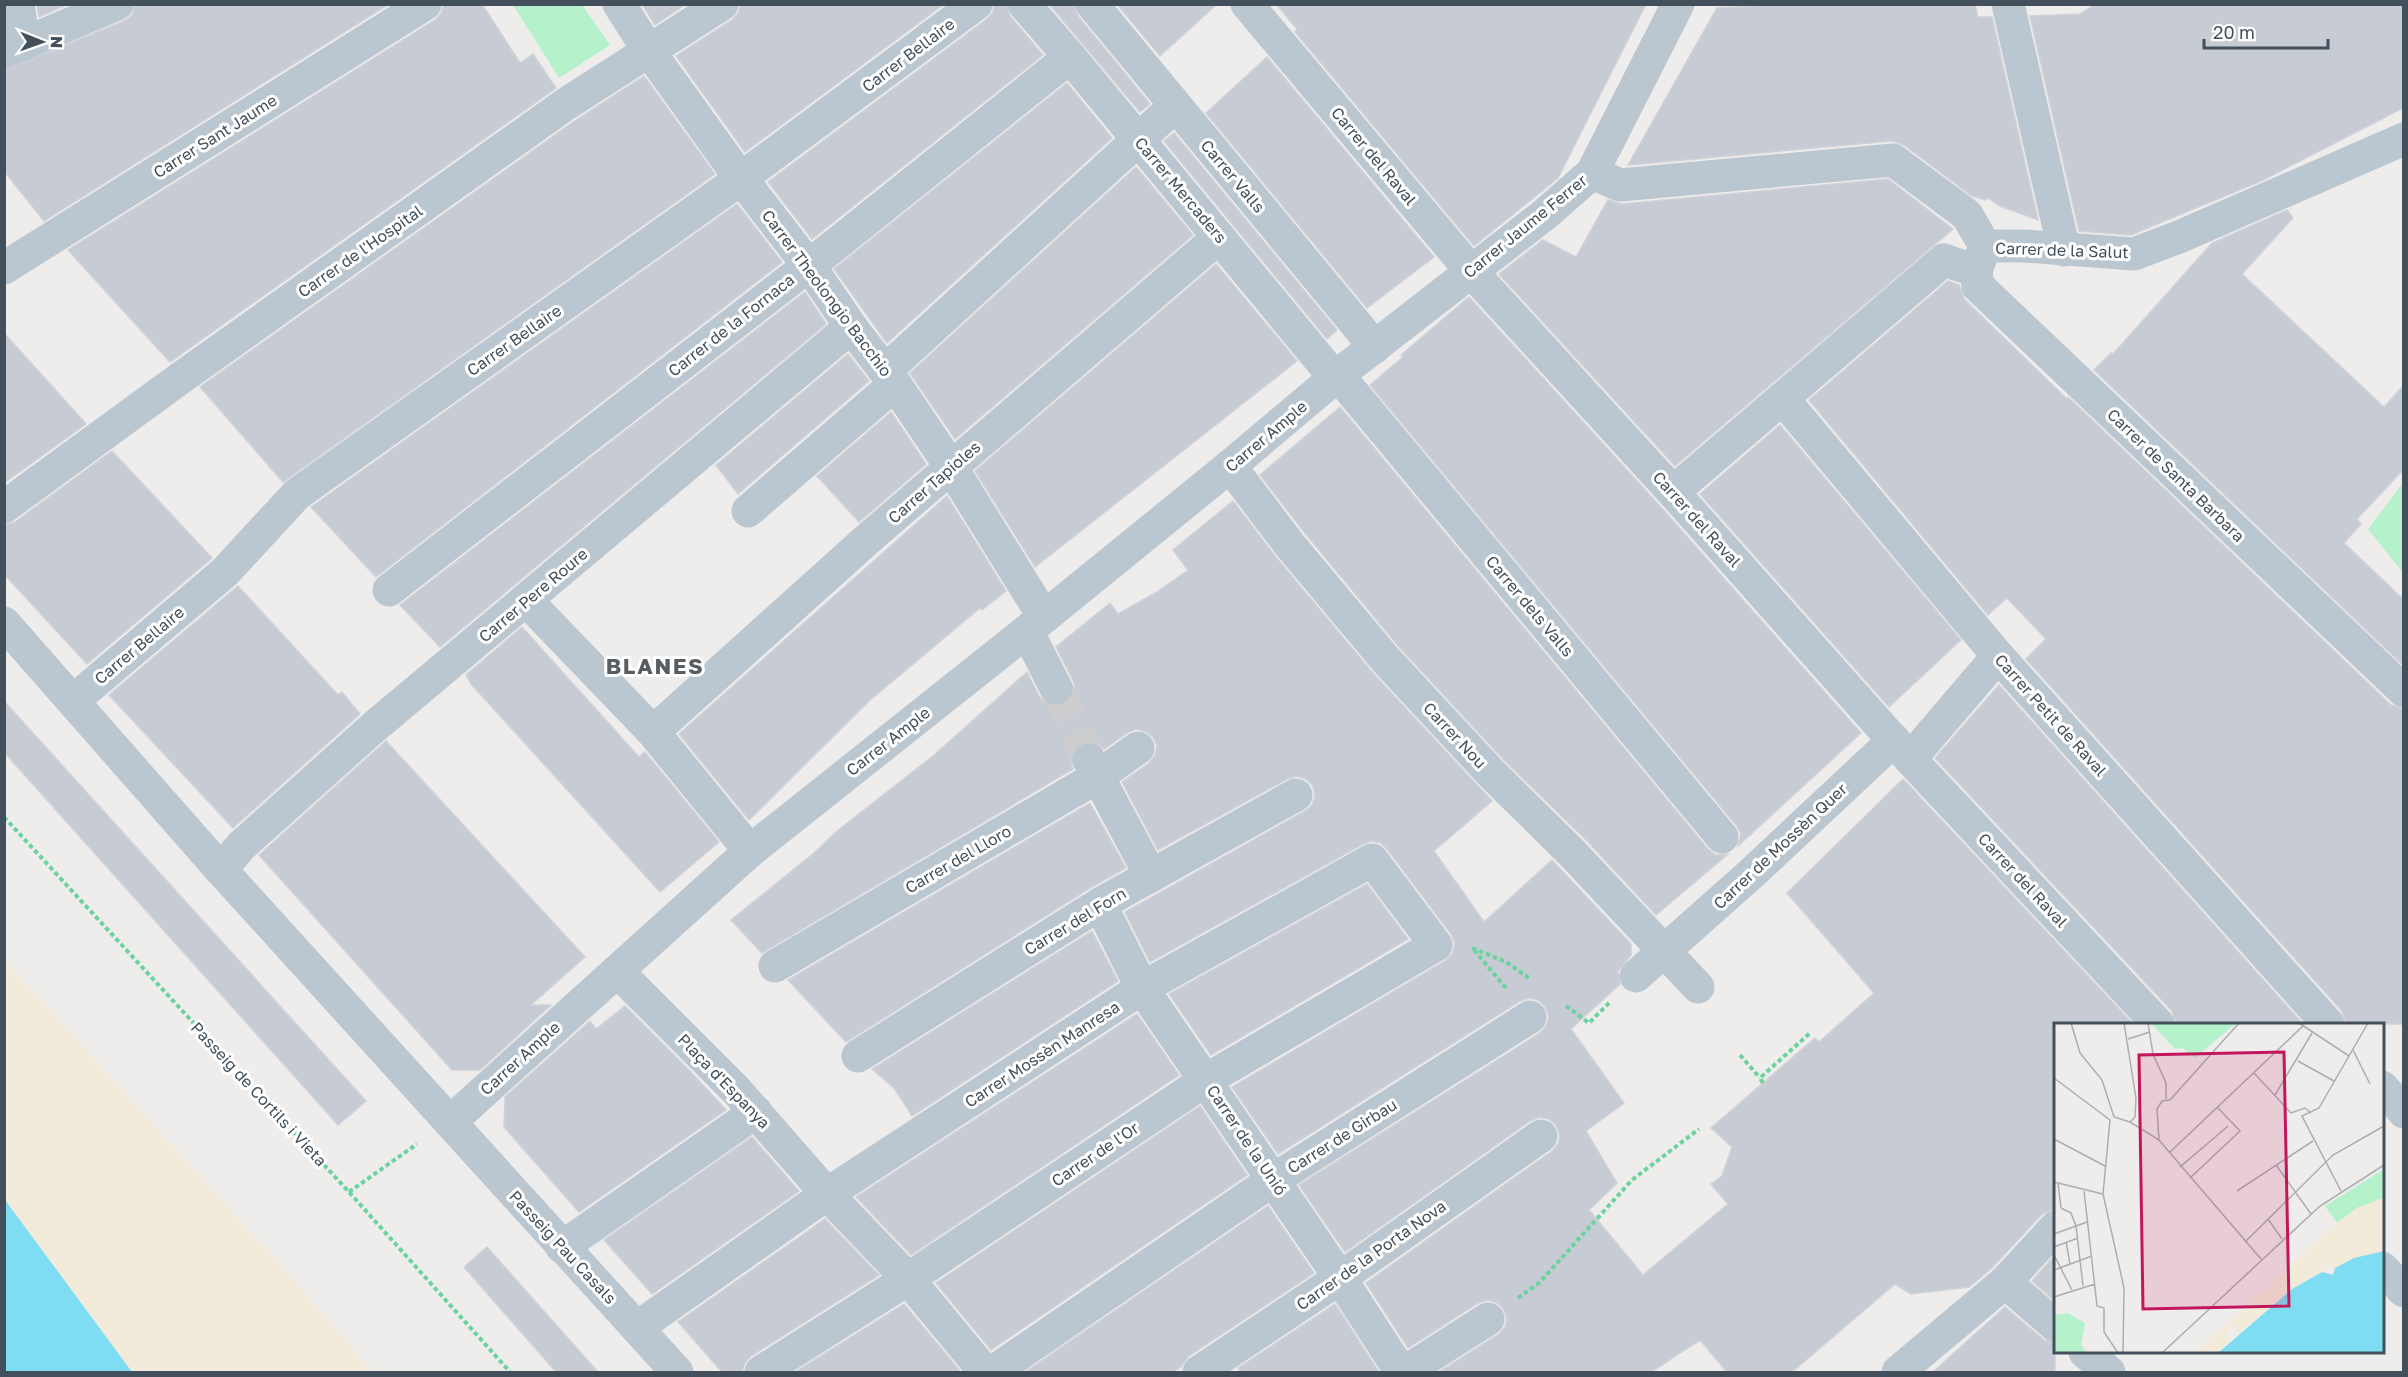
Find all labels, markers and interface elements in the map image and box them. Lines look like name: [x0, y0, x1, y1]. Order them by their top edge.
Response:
north arrow: [12, 12, 72, 72]
scale bar: [2204, 12, 2328, 50]
street label: Carrer Bellaire: [858, 14, 958, 96]
text: 20 m: [2213, 21, 2255, 43]
text: N: [47, 36, 67, 49]
street label: Carrer Sant Jaume: [149, 90, 281, 182]
street label: Carrer del Raval: [1327, 103, 1421, 209]
street label: Carrer Mercaders: [1131, 133, 1231, 247]
street label: Carrer Valls: [1197, 135, 1269, 217]
street label: Carrer Jaume Ferrer: [1459, 170, 1591, 282]
street label: Carrer de l'Hospital: [294, 200, 426, 302]
street label: Carrer Theolongio Bacchio: [758, 206, 896, 380]
street label: Carrer de la Salut: [1995, 238, 2129, 262]
street label: Carrer de la Fornaca: [664, 269, 798, 381]
street label: Carrer Bellaire: [463, 300, 565, 380]
street label: Carrer Ample: [1221, 396, 1311, 476]
street label: Carrer de Santa Barbara: [2103, 404, 2249, 546]
street label: Carrer Tapioles: [884, 436, 984, 528]
street label: Carrer del Raval: [1649, 467, 1745, 571]
street label: Carrer Pere Roure: [474, 544, 592, 646]
street label: Carrer dels Valls: [1482, 551, 1578, 661]
street label: Carrer Bellaire: [90, 602, 188, 688]
street label: Carrer Petit de Raval: [1991, 650, 2111, 780]
district label: BLANES: [606, 652, 704, 679]
street label: Carrer Nou: [1419, 698, 1491, 772]
street label: Carrer Ample: [842, 702, 934, 780]
street label: Carrer de Mossèn Quer: [1709, 779, 1851, 913]
street label: Carrer del Lloro: [901, 821, 1015, 897]
street label: Carrer del Raval: [1974, 829, 2072, 931]
street label: Carrer del Forn: [1021, 883, 1129, 959]
street label: Carrer Mossèn Manresa: [961, 996, 1123, 1112]
street label: Carrer Ample: [476, 1017, 564, 1099]
street label: Passeig de Cortils i Vieta: [187, 1018, 331, 1170]
inset map: [2054, 1023, 2384, 1353]
street label: Plaça d'Espanya: [674, 1029, 774, 1133]
street label: Carrer de la Unió: [1203, 1081, 1291, 1199]
street label: Carrer de Girbau: [1284, 1094, 1400, 1178]
street label: Carrer de l'Or: [1048, 1117, 1142, 1191]
street label: Passeig Pau Casals: [505, 1186, 621, 1308]
street label: Carrer de la Porta Nova: [1292, 1196, 1450, 1314]

